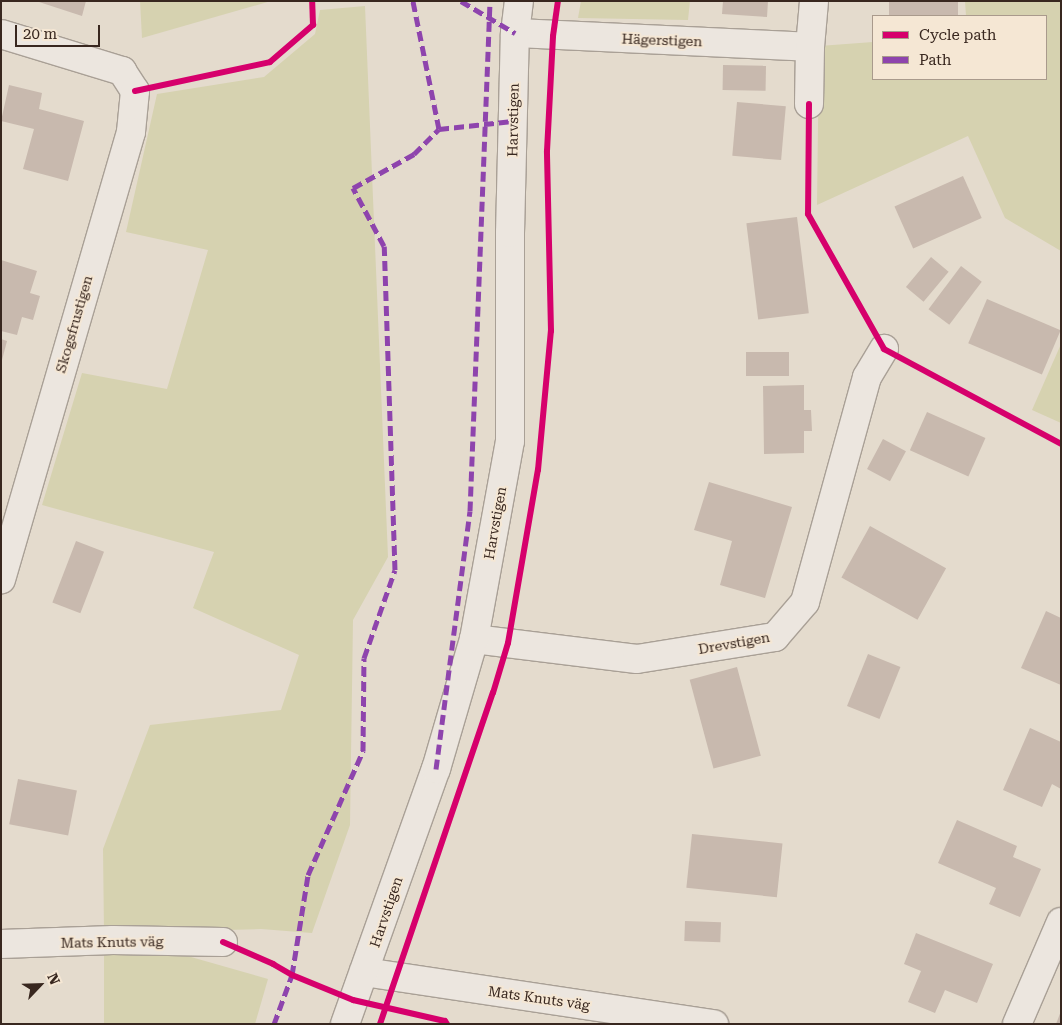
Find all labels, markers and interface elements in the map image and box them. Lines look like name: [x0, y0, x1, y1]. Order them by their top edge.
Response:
scale bar: [18, 15, 102, 47]
legend: [872, 15, 1047, 80]
text: 20 m: [23, 25, 57, 43]
text: Cycle path: [919, 26, 996, 44]
street label: Hägerstigen: [621, 30, 703, 50]
text: Path: [919, 51, 952, 69]
street label: Harvstigen: [504, 83, 522, 157]
street label: Skogsfrustigen: [52, 273, 96, 375]
street label: Harvstigen: [480, 485, 510, 561]
street label: Drevstigen: [697, 628, 771, 658]
street label: Harvstigen: [366, 874, 406, 950]
street label: Mats Knuts väg: [61, 933, 163, 951]
north arrow: [15, 960, 65, 1010]
text: N: [44, 971, 63, 987]
street label: Mats Knuts väg: [487, 983, 591, 1013]

